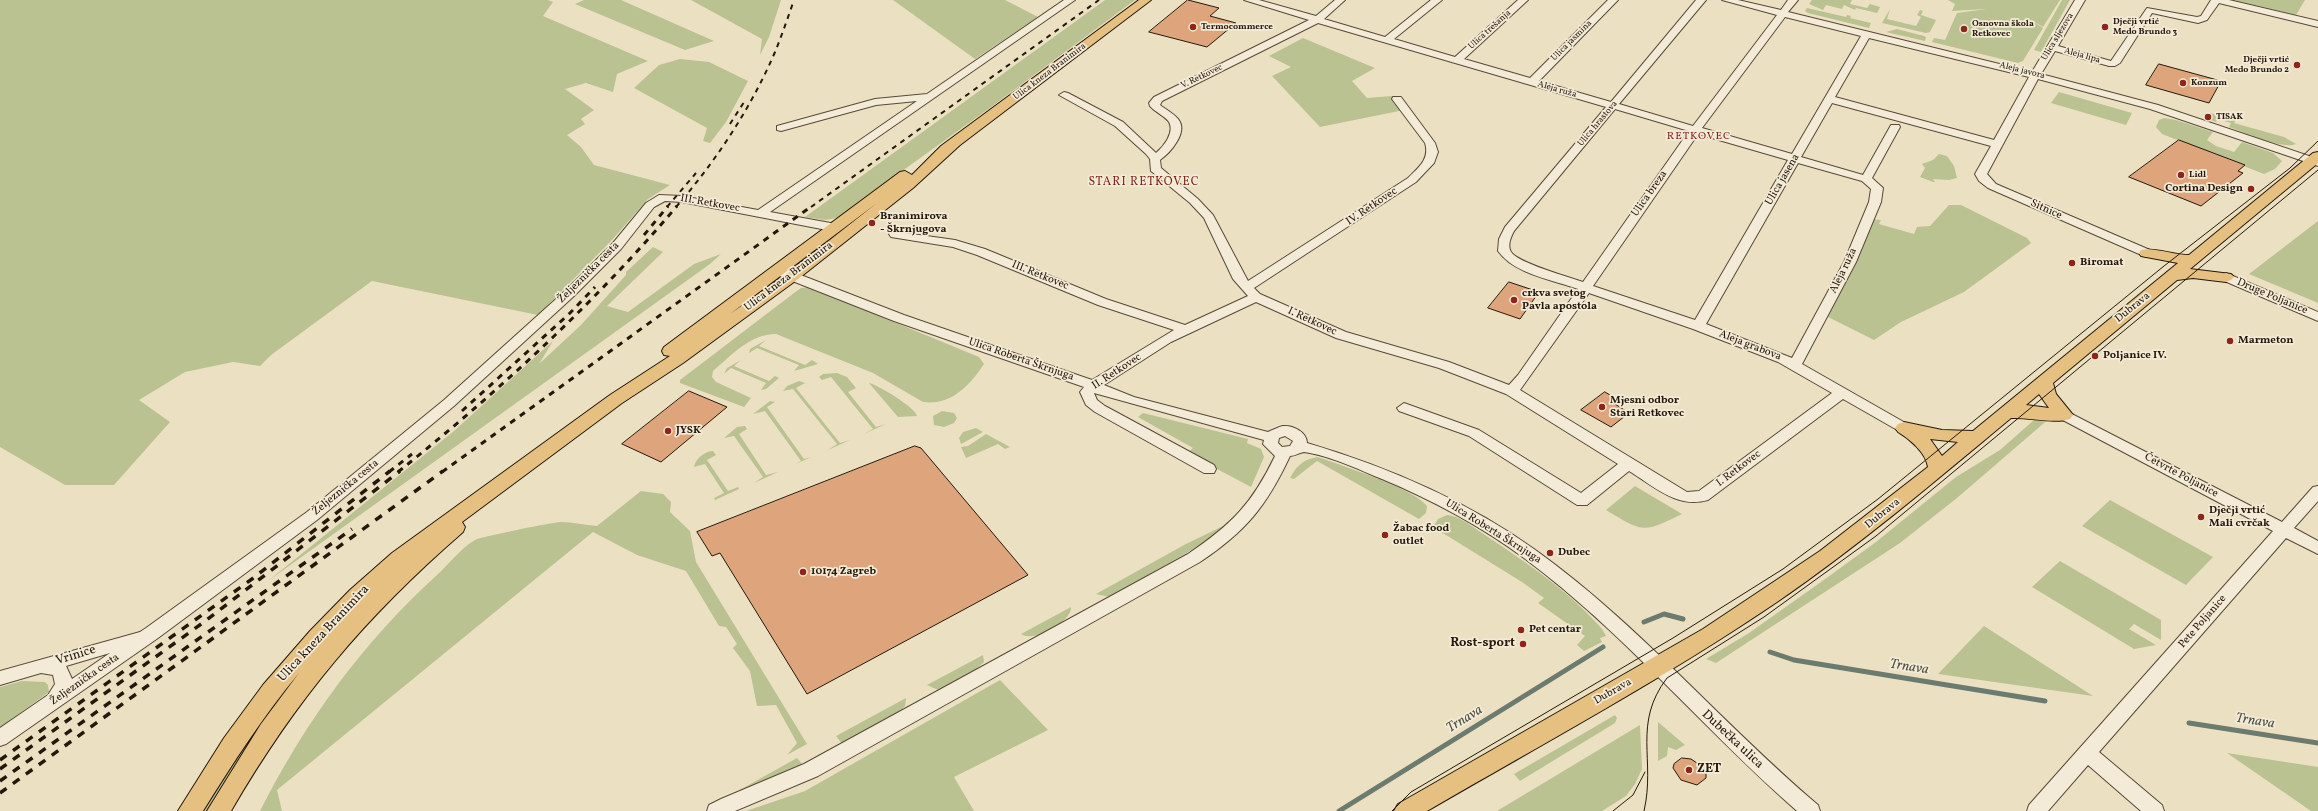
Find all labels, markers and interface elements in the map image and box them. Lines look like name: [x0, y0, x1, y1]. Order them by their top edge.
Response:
street label: Ulica trešanja: [1466, 8, 1514, 52]
street label: Ulica sljezova: [2040, 11, 2076, 63]
place label: Dječji vrtić Medo Brundo 3: [2113, 17, 2177, 38]
street label: Ulica jasmina: [1549, 18, 1595, 64]
place label: Osnovna škola Retkovec: [1972, 19, 2034, 40]
marker: Termocommerce: [1188, 22, 1198, 32]
place label: Termocommerce: [1201, 22, 1273, 32]
marker: Dječji vrtić Medo Brundo 3: [2100, 22, 2110, 32]
marker: Osnovna škola Retkovec: [1959, 24, 1969, 34]
street label: Ulica kneza Branimira: [1012, 41, 1088, 103]
street label: Aleja lipa: [2063, 46, 2101, 66]
place label: Dječji vrtić Medo Brundo 2: [2225, 55, 2289, 76]
street label: Aleja javora: [1998, 60, 2046, 82]
marker: Dječji vrtić Medo Brundo 2: [2292, 60, 2302, 70]
street label: V. Retkovec: [1179, 62, 1225, 92]
marker: Konzum: [2178, 78, 2188, 88]
place label: Konzum: [2191, 78, 2227, 88]
street label: Aleja ruža: [1536, 79, 1578, 101]
street label: Ulica hrastova: [1576, 99, 1620, 149]
marker: TISAK: [2203, 112, 2213, 122]
place label: TISAK: [2216, 112, 2243, 122]
district label: RETKOVEC: [1667, 130, 1731, 144]
street label: Ulica jasena: [1763, 152, 1803, 208]
street label: Ulica breza: [1629, 168, 1671, 220]
marker: Lidl: [2176, 170, 2186, 180]
place label: Lidl: [2189, 170, 2206, 180]
district label: STARI RETKOVEC: [1088, 176, 1200, 190]
place label: Cortina Design: [2165, 182, 2243, 196]
marker: Cortina Design: [2246, 184, 2256, 194]
street label: IV. Retkovec: [1344, 185, 1400, 229]
street label: III. Retkovec: [679, 192, 741, 216]
street label: Sitnice: [2028, 197, 2064, 223]
place label: Branimirova - Škrnjugova: [880, 210, 948, 236]
marker: Branimirova - Škrnjugova: [867, 218, 877, 228]
street label: Željeznička cesta: [555, 239, 623, 307]
street label: Ulica kneza Branimira: [742, 239, 836, 315]
street label: Aleja ruža: [1827, 246, 1861, 296]
place label: Biromat: [2080, 256, 2123, 270]
marker: Biromat: [2067, 258, 2077, 268]
street label: III. Retkovec: [1010, 259, 1070, 293]
street label: Druge Poljanice: [2235, 276, 2309, 318]
place label: crkva svetog Pavla apostola: [1522, 287, 1597, 313]
street label: Dubrava: [2113, 290, 2153, 326]
marker: crkva svetog Pavla apostola: [1509, 295, 1519, 305]
street label: I. Retkovec: [1285, 305, 1339, 339]
street label: Aleja grabova: [1717, 328, 1783, 364]
place label: Marmeton: [2238, 334, 2294, 348]
street label: Ulica Roberta Škrnjuga: [967, 336, 1075, 384]
marker: Marmeton: [2225, 336, 2235, 346]
place label: Poljanice IV.: [2103, 349, 2167, 363]
street label: II. Retkovec: [1090, 351, 1144, 393]
marker: Poljanice IV.: [2090, 351, 2100, 361]
place label: Mjesni odbor Stari Retkovec: [1610, 394, 1684, 420]
marker: Mjesni odbor Stari Retkovec: [1597, 402, 1607, 412]
place label: JYSK: [676, 424, 701, 438]
marker: JYSK: [663, 426, 673, 436]
street label: I. Retkovec: [1714, 448, 1764, 490]
street label: Četvrte Poljanice: [2142, 451, 2220, 501]
street label: Željeznička cesta: [310, 457, 382, 519]
street label: Dubrava: [1863, 496, 1903, 532]
street label: Ulica Roberta Škrnjuga: [1443, 497, 1543, 567]
place label: Dječji vrtić Mali cvrčak: [2209, 504, 2270, 530]
marker: Dječji vrtić Mali cvrčak: [2196, 512, 2206, 522]
place label: Žabac food outlet: [1393, 522, 1449, 548]
marker: Žabac food outlet: [1380, 530, 1390, 540]
place label: Dubec: [1558, 546, 1590, 560]
marker: Dubec: [1545, 548, 1555, 558]
place label: 10174 Zagreb: [811, 565, 876, 579]
marker: 10174 Zagreb: [798, 567, 808, 577]
street label: Ulica kneza Branimira: [275, 582, 373, 686]
street label: Pete Poljanice: [2176, 593, 2230, 651]
place label: Pet centar: [1529, 623, 1581, 637]
marker: Pet centar: [1516, 625, 1526, 635]
place label: Rost-sport: [1450, 636, 1515, 652]
marker: Rost-sport: [1518, 639, 1528, 649]
street label: Vrinice: [54, 643, 98, 669]
street label: Željeznička cesta: [48, 651, 122, 709]
water label: Trnava: [1888, 657, 1930, 679]
street label: Dubrava: [1592, 676, 1634, 708]
water label: Trnava: [1444, 702, 1486, 738]
street label: Dubečka ulica: [1698, 707, 1766, 773]
water label: Trnava: [2234, 711, 2276, 733]
place label: ZET: [1697, 762, 1721, 778]
marker: ZET: [1684, 765, 1694, 775]

